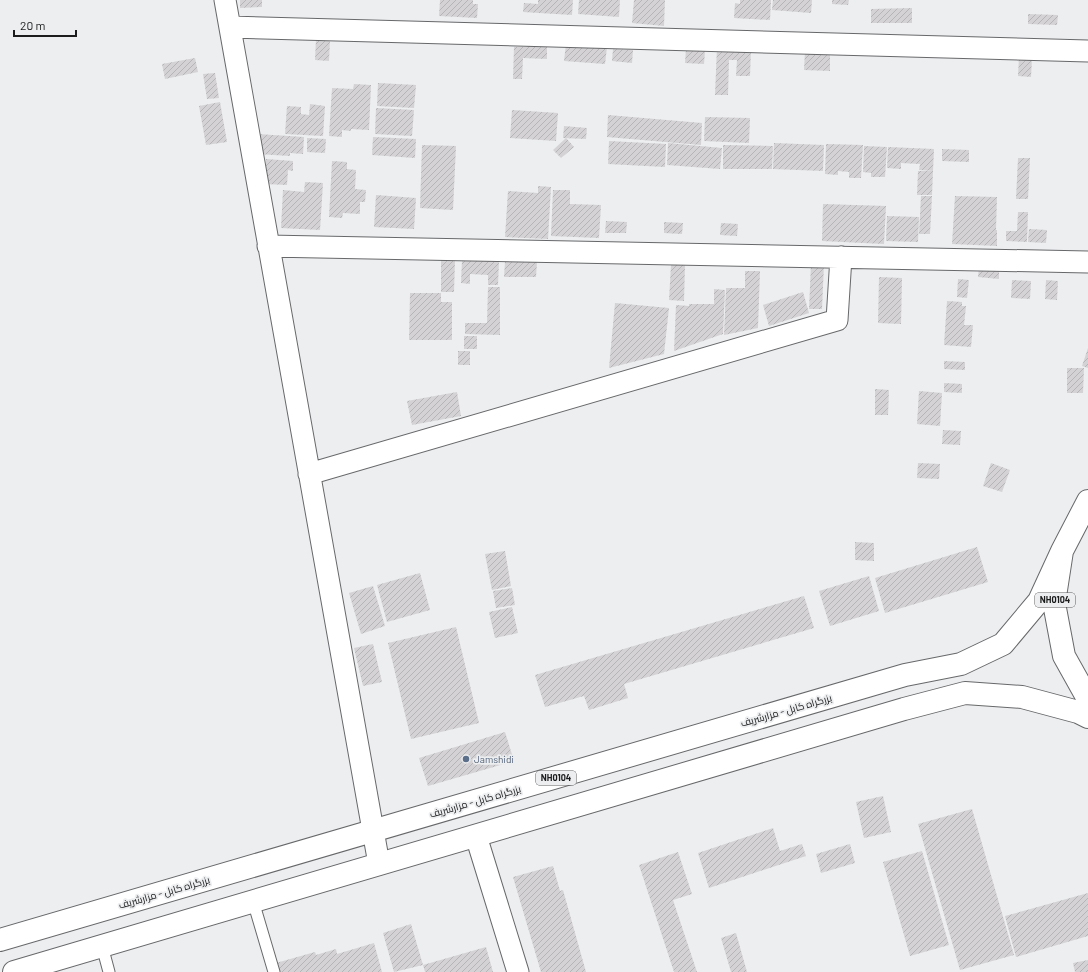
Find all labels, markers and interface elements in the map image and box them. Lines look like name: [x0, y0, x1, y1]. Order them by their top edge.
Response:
scale bar: [14, 12, 76, 38]
text: 20 m: [20, 18, 46, 32]
road number: NH0104: [1035, 593, 1075, 607]
street label: بزرگراه کابل - مزارشریف: [739, 691, 833, 730]
place label: Jamshidi: [474, 753, 514, 765]
marker: Jamshidi: [461, 754, 471, 764]
road number: NH0104: [536, 771, 576, 785]
street label: بزرگراه کابل - مزارشریف: [428, 782, 522, 821]
street label: بزرگراه کابل - مزارشریف: [117, 873, 211, 912]

